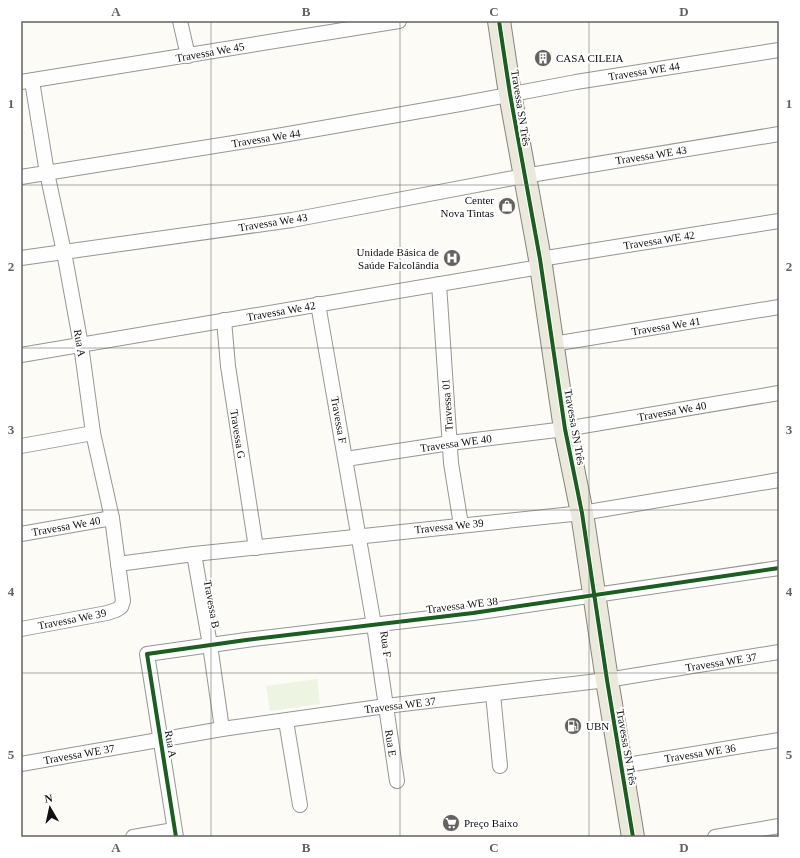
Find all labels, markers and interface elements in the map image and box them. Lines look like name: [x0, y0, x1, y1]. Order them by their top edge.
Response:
text: A: [111, 4, 121, 19]
text: B: [302, 4, 311, 19]
text: C: [489, 4, 499, 19]
text: D: [679, 4, 689, 19]
street label: Travessa We 45: [175, 40, 246, 64]
building icon: CASA CILEIA: [533, 48, 553, 68]
place label: CASA CILEIA: [556, 52, 624, 64]
street label: Travessa WE 44: [607, 59, 681, 83]
street label: Travessa SN Três: [509, 69, 533, 147]
text: 1: [8, 96, 14, 111]
text: 1: [786, 96, 792, 111]
street label: Travessa We 44: [231, 127, 302, 149]
street label: Travessa WE 43: [614, 143, 688, 167]
place label: Center Nova Tintas: [441, 194, 494, 219]
shop icon: Center Nova Tintas: [497, 196, 517, 216]
street label: Travessa We 43: [238, 211, 309, 233]
street label: Travessa WE 42: [622, 228, 696, 252]
place label: Unidade Básica de Saúde Falcolândia: [357, 246, 439, 271]
hospital icon: Unidade Básica de Saúde Falcolândia: [442, 248, 462, 268]
text: 2: [8, 259, 14, 274]
text: 2: [786, 259, 792, 274]
street label: Travessa We 42: [246, 299, 316, 323]
street label: Travessa We 41: [631, 315, 701, 337]
street label: Rua A: [72, 328, 88, 358]
street label: Travessa 01: [439, 378, 455, 432]
street label: Travessa SN Três: [562, 388, 588, 466]
street label: Travessa F: [329, 396, 349, 444]
street label: Travessa We 40: [637, 399, 708, 423]
street label: Travessa G: [228, 409, 248, 459]
text: 3: [8, 422, 15, 437]
text: 3: [786, 422, 793, 437]
street label: Travessa WE 40: [419, 432, 493, 454]
street label: Travessa We 40: [31, 514, 102, 538]
street label: Travessa We 39: [414, 516, 485, 536]
street label: Travessa B: [202, 579, 222, 629]
text: 4: [8, 584, 15, 599]
text: 4: [786, 584, 793, 599]
street label: Travessa WE 38: [425, 595, 499, 615]
street label: Travessa We 39: [37, 606, 108, 632]
street label: Rua F: [378, 630, 394, 658]
street label: Travessa WE 37: [684, 650, 758, 674]
street label: Travessa WE 37: [363, 695, 437, 715]
street label: Travessa SN Três: [614, 708, 640, 786]
fuel station icon: UBN: [563, 716, 583, 736]
place label: UBN: [586, 720, 609, 732]
street label: Rua A: [163, 729, 179, 759]
street label: Rua E: [383, 729, 399, 758]
street label: Travessa WE 36: [663, 741, 737, 765]
street label: Travessa WE 37: [42, 742, 116, 766]
text: 5: [8, 747, 15, 762]
text: 5: [786, 747, 793, 762]
north arrow: [30, 788, 70, 828]
text: N: [44, 792, 53, 805]
supermarket icon: Preço Baixo: [441, 813, 461, 833]
place label: Preço Baixo: [464, 817, 519, 829]
text: A: [111, 840, 121, 855]
text: B: [302, 840, 311, 855]
text: C: [489, 840, 499, 855]
text: D: [679, 840, 689, 855]

